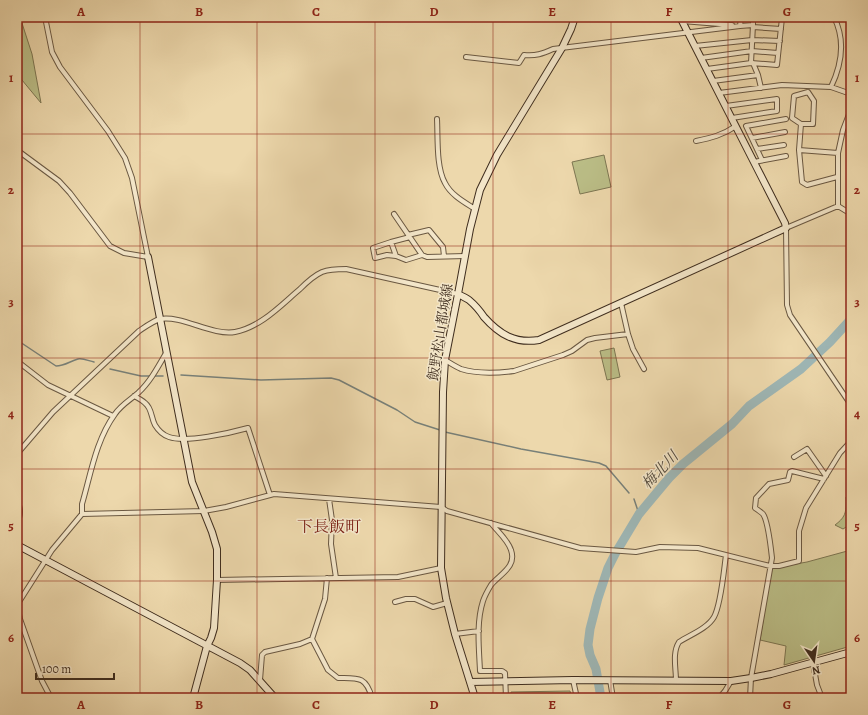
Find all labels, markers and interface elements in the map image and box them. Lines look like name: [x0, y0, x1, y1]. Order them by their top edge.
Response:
text: A: [76, 3, 86, 20]
text: B: [195, 3, 203, 20]
text: C: [312, 3, 320, 20]
text: D: [429, 3, 439, 20]
text: E: [548, 3, 556, 20]
text: F: [666, 3, 673, 20]
text: G: [783, 3, 791, 20]
text: 1: [9, 69, 14, 86]
text: 1: [855, 69, 860, 86]
text: 2: [8, 181, 15, 198]
text: 2: [854, 181, 861, 198]
street label: 飯野松山都城線: [423, 282, 458, 382]
text: 3: [8, 293, 14, 310]
text: 3: [854, 293, 860, 310]
text: 4: [8, 405, 14, 422]
text: 4: [854, 405, 860, 422]
water label: 梅北川: [637, 445, 684, 493]
district label: 下長飯町: [297, 516, 361, 538]
text: 5: [8, 517, 14, 534]
text: 5: [854, 517, 860, 534]
text: 6: [8, 629, 14, 646]
text: 6: [854, 629, 860, 646]
north arrow: [794, 641, 834, 681]
scale bar: [36, 655, 114, 681]
text: 100 m: [42, 661, 71, 677]
text: N: [811, 662, 822, 678]
text: A: [76, 696, 86, 713]
text: B: [195, 696, 203, 713]
text: C: [312, 696, 320, 713]
text: D: [429, 696, 439, 713]
text: E: [548, 696, 556, 713]
text: F: [666, 696, 673, 713]
text: G: [783, 696, 791, 713]

